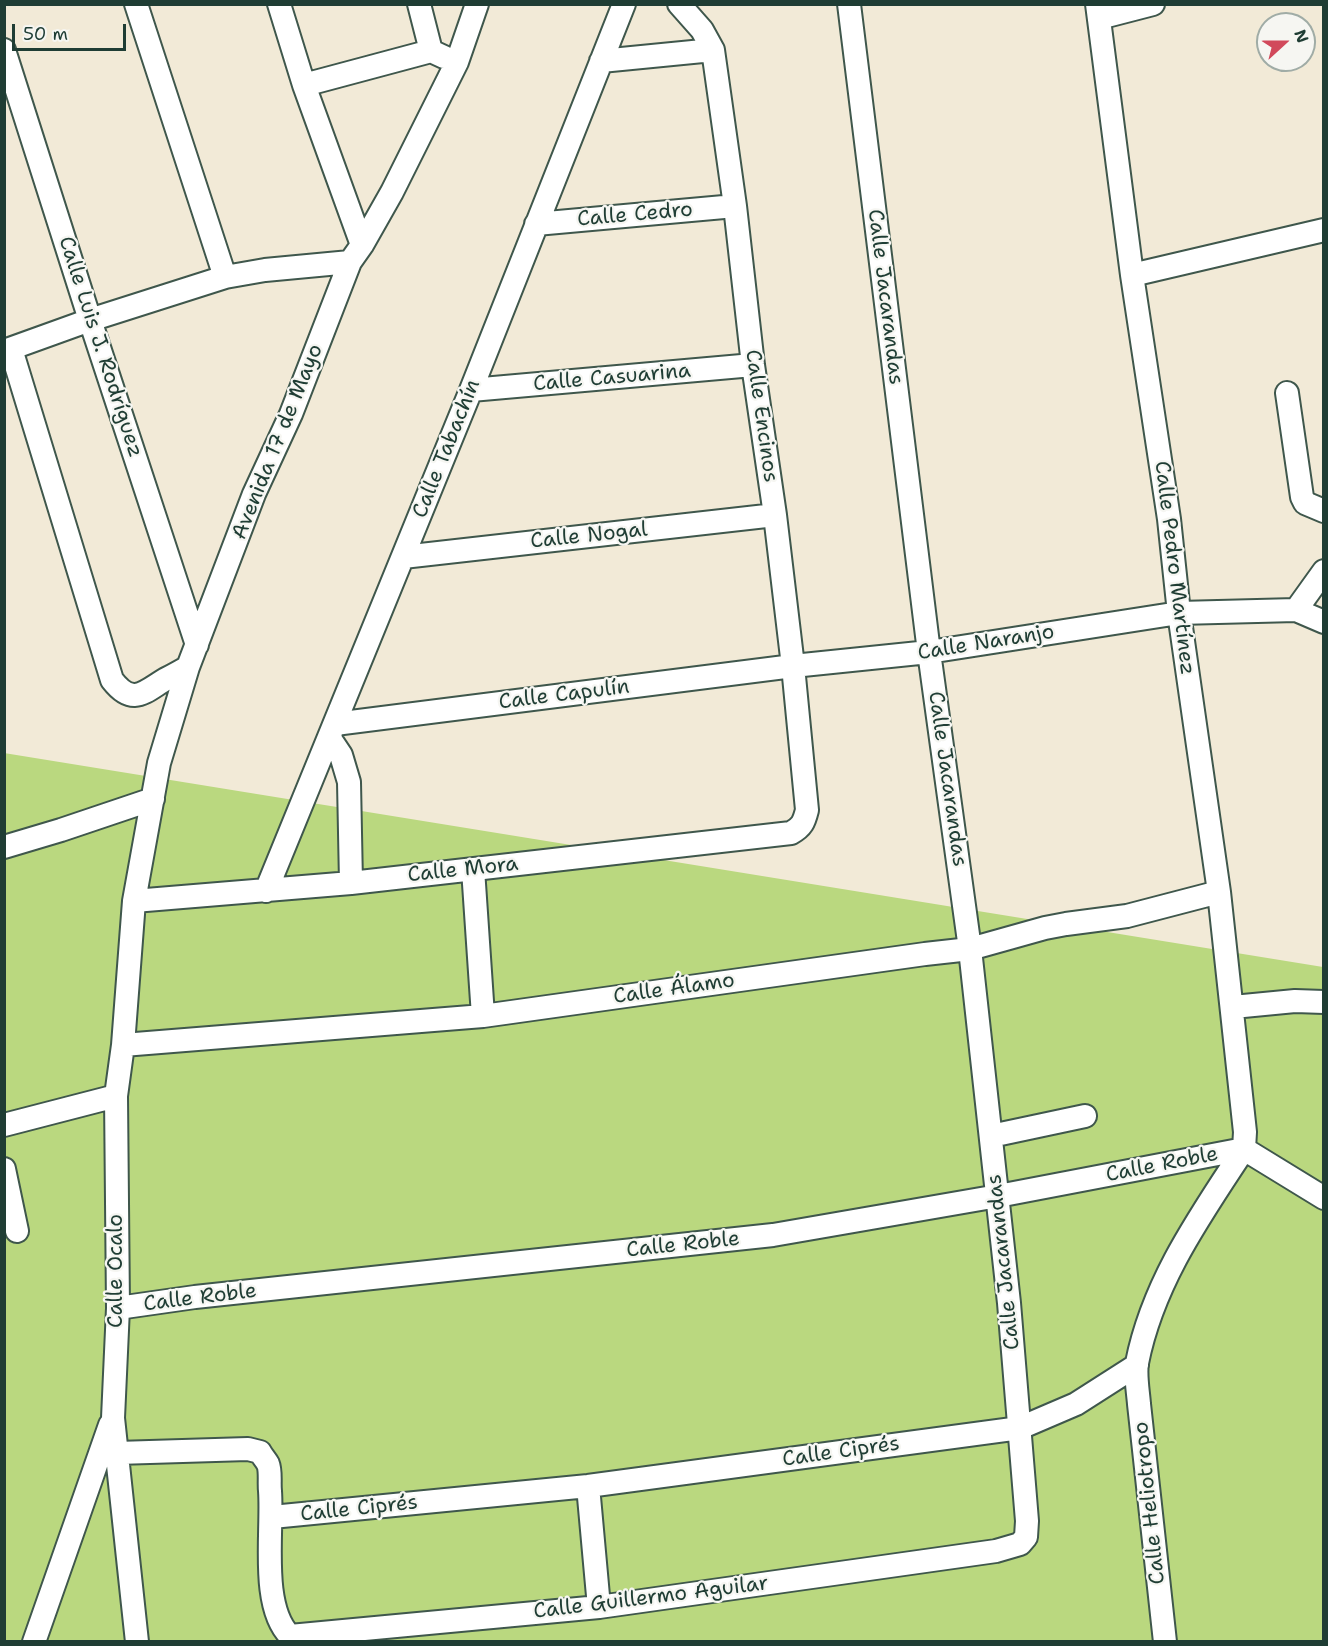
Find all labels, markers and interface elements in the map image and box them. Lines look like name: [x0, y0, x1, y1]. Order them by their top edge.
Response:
scale bar: [15, 12, 129, 50]
north arrow: [1256, 12, 1316, 72]
text: 50 m: [23, 22, 68, 46]
text: N: [1289, 26, 1313, 46]
street label: Calle Cedro: [576, 197, 694, 233]
street label: Calle Jacarandas: [862, 208, 908, 386]
street label: Calle Luis J. Rodríguez: [52, 234, 148, 460]
street label: Avenida 17 de Mayo: [227, 341, 329, 543]
street label: Calle Encinos: [739, 348, 783, 484]
street label: Calle Casuarina: [532, 359, 692, 397]
street label: Calle Tabachín: [408, 376, 486, 522]
street label: Calle Pedro Martínez: [1148, 460, 1200, 676]
street label: Calle Nogal: [529, 517, 649, 555]
street label: Calle Naranjo: [916, 620, 1056, 666]
street label: Calle Capulín: [497, 674, 631, 716]
street label: Calle Jacarandas: [922, 690, 972, 868]
street label: Calle Mora: [406, 852, 520, 888]
street label: Calle Álamo: [612, 968, 736, 1010]
street label: Calle Roble: [1104, 1142, 1220, 1188]
street label: Calle Jacarandas: [982, 1173, 1026, 1351]
street label: Calle Ocalo: [104, 1214, 130, 1328]
street label: Calle Roble: [625, 1227, 741, 1263]
street label: Calle Roble: [142, 1279, 258, 1317]
street label: Calle Heliotropo: [1129, 1420, 1171, 1586]
street label: Calle Ciprés: [781, 1431, 901, 1473]
street label: Calle Ciprés: [299, 1490, 419, 1528]
street label: Calle Guillermo Aguilar: [532, 1571, 770, 1625]

